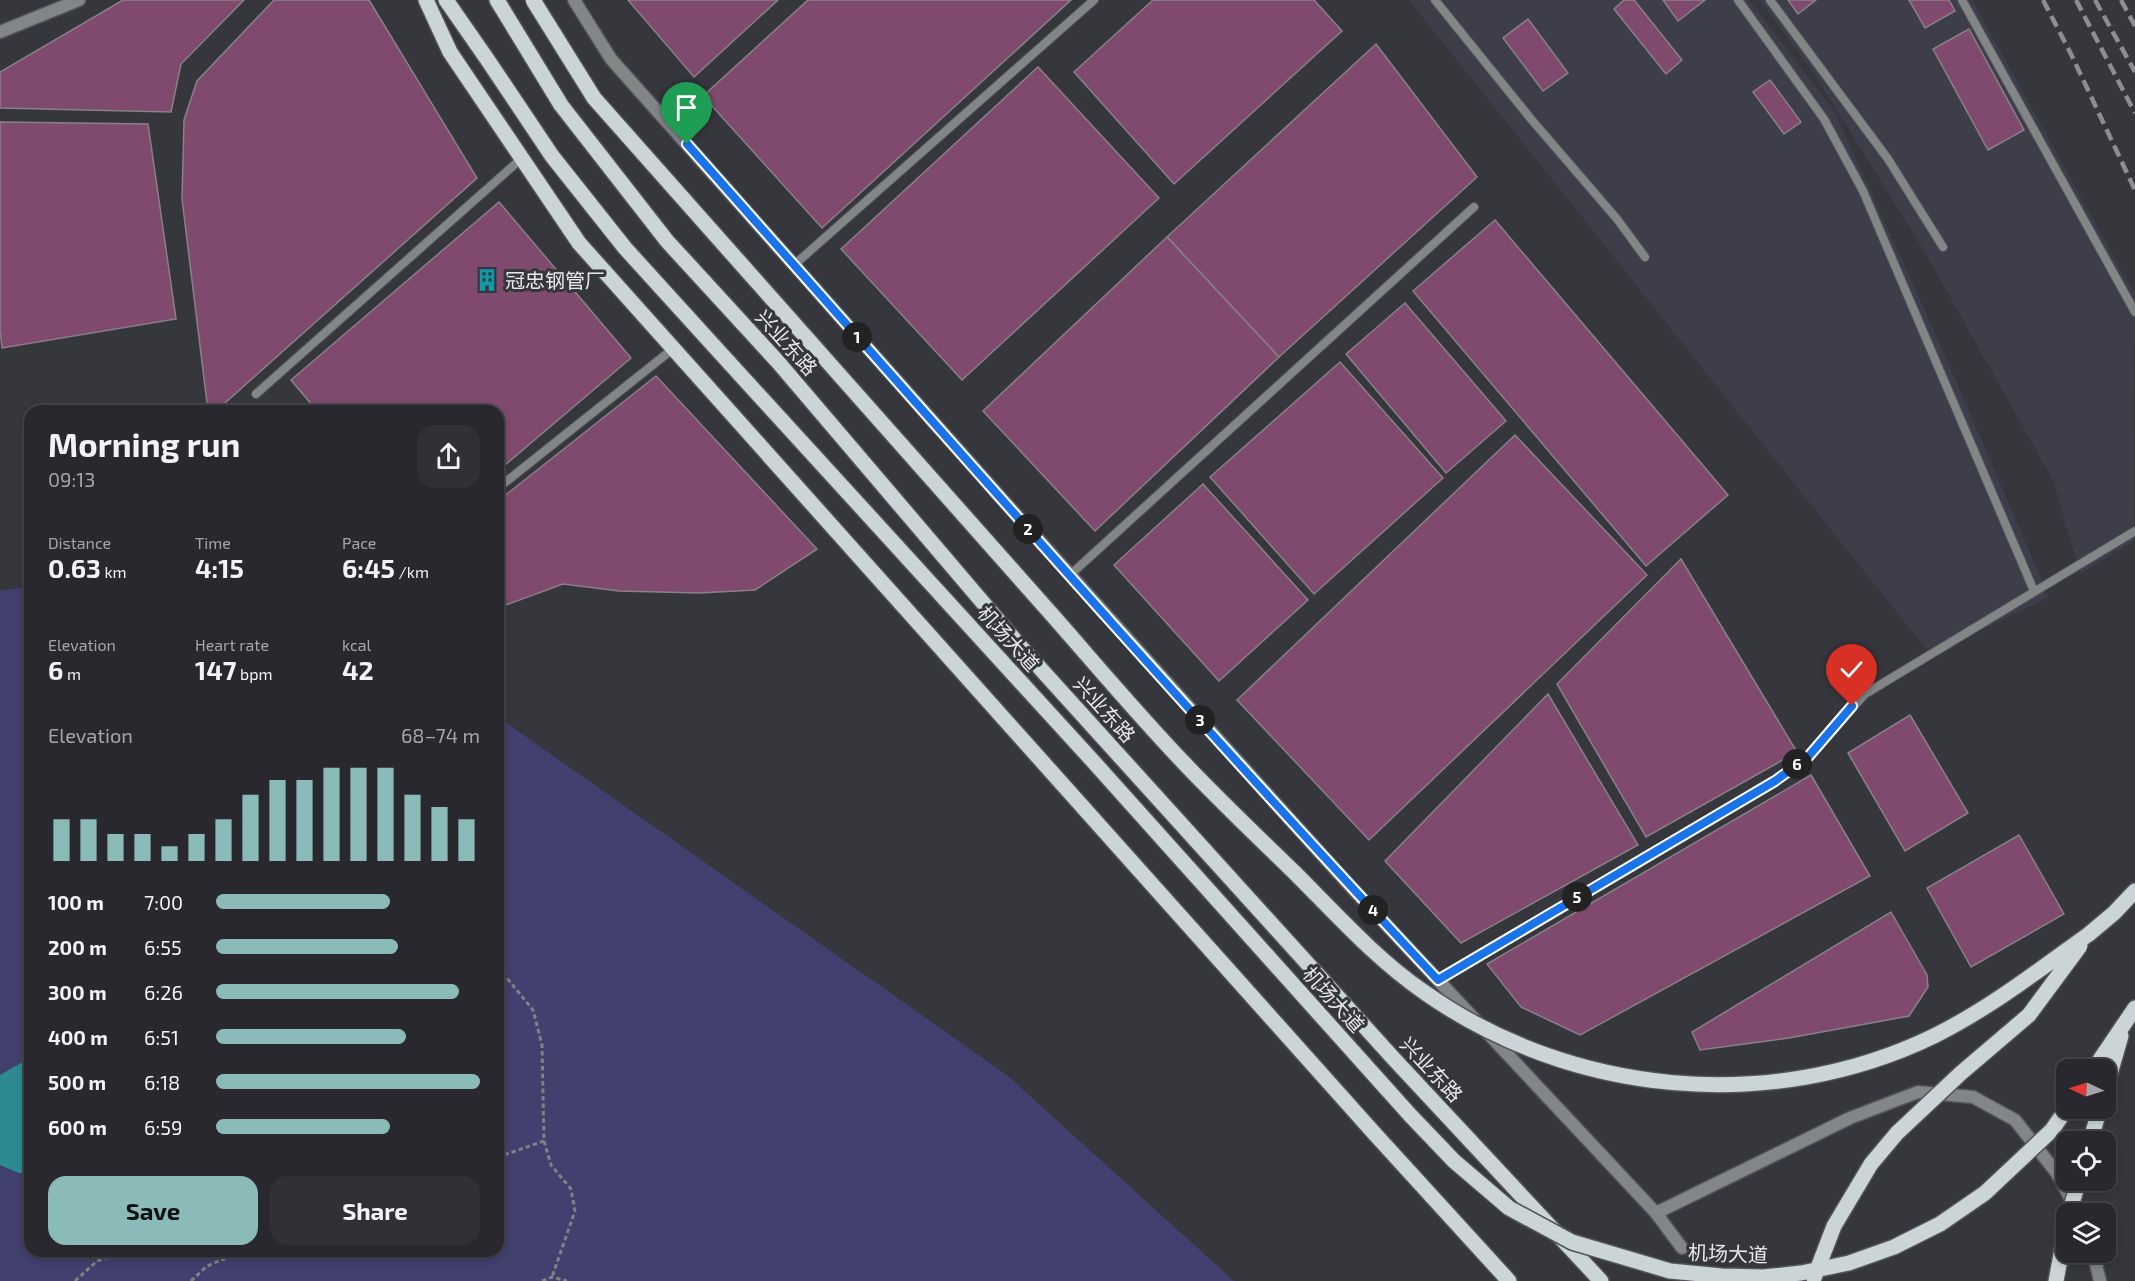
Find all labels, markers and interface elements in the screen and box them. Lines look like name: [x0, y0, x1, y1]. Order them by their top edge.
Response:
pin: [661, 82, 712, 144]
icon: arrive: [670, 91, 703, 124]
building icon: 冠忠钢管厂: [474, 267, 500, 293]
place label: 冠忠钢管厂: [505, 268, 605, 292]
street label: 兴业东路: [751, 304, 823, 380]
pin: 1: [842, 322, 872, 352]
text: 1: [854, 327, 860, 346]
text: Morning run: [48, 424, 240, 464]
button: share: [417, 425, 480, 488]
text: 09:13: [48, 467, 95, 491]
pin: 2: [1013, 514, 1043, 544]
text: 2: [1023, 519, 1033, 538]
text: Distance: [48, 533, 111, 552]
text: Time: [195, 533, 231, 552]
text: Pace: [342, 533, 376, 552]
text: 0.63: [48, 552, 101, 583]
text: 4:15: [195, 552, 244, 583]
text: 6:45: [342, 552, 395, 583]
text: km: [101, 562, 127, 581]
text: /km: [395, 562, 429, 581]
street label: 机场大道: [973, 600, 1045, 676]
text: Elevation: [48, 635, 116, 654]
text: Heart rate: [195, 635, 269, 654]
text: kcal: [342, 635, 371, 654]
pin: [1826, 644, 1877, 706]
icon: check: [1835, 653, 1868, 686]
text: 6: [48, 654, 63, 685]
text: 147: [195, 654, 237, 685]
text: 42: [342, 654, 374, 685]
text: m: [63, 664, 81, 683]
text: bpm: [237, 664, 273, 683]
street label: 兴业东路: [1069, 671, 1141, 747]
pin: 3: [1185, 705, 1215, 735]
text: 3: [1195, 710, 1205, 729]
text: Elevation: [48, 723, 133, 747]
text: 68–74 m: [401, 723, 480, 747]
pin: 6: [1782, 749, 1812, 779]
text: 6: [1792, 754, 1802, 773]
pin: 5: [1562, 882, 1592, 912]
text: 5: [1573, 887, 1581, 906]
text: 100 m: [48, 890, 104, 914]
text: 7:00: [144, 890, 183, 914]
pin: 4: [1358, 895, 1388, 925]
text: 4: [1368, 900, 1378, 919]
text: 200 m: [48, 935, 107, 959]
text: 6:55: [144, 935, 182, 959]
street label: 机场大道: [1298, 961, 1370, 1037]
text: 300 m: [48, 980, 107, 1004]
text: 6:26: [144, 980, 183, 1004]
text: 400 m: [48, 1025, 108, 1049]
text: 6:51: [144, 1025, 179, 1049]
street label: 兴业东路: [1396, 1032, 1468, 1106]
north arrow: [2056, 1059, 2116, 1119]
map controls: [2056, 1059, 2116, 1263]
text: 500 m: [48, 1070, 106, 1094]
text: 6:18: [144, 1070, 180, 1094]
text: 600 m: [48, 1115, 107, 1139]
text: 6:59: [144, 1115, 182, 1139]
button: locate: [2056, 1131, 2116, 1191]
button: Save: [48, 1176, 258, 1245]
button: Share: [270, 1176, 480, 1245]
button: layers: [2056, 1203, 2116, 1263]
street label: 机场大道: [1688, 1240, 1768, 1266]

